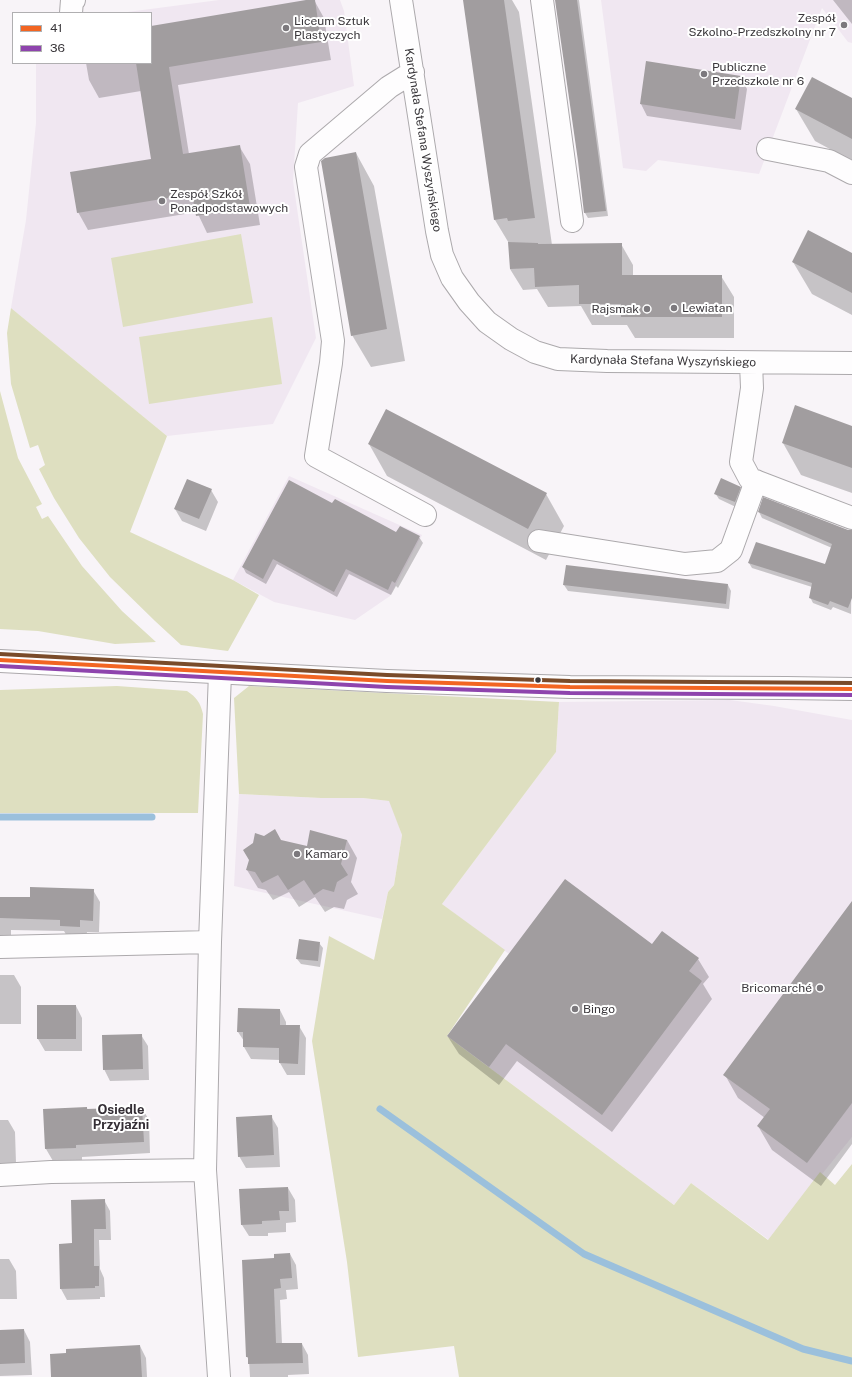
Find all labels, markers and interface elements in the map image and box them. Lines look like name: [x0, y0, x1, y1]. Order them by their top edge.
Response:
place label: Zespół Szkolno-Przedszkolny nr 7: [689, 11, 836, 39]
legend: [12, 12, 152, 64]
place label: Liceum Sztuk Plastyczych: [294, 14, 370, 42]
marker: Zespół Szkolno-Przedszkolny nr 7: [839, 20, 849, 30]
text: 41: [50, 21, 62, 35]
marker: Liceum Sztuk Plastyczych: [281, 23, 291, 33]
text: 36: [50, 41, 65, 55]
street label: Kardynała Stefana Wyszyńskiego: [401, 47, 445, 233]
place label: Publiczne Przedszkole nr 6: [712, 60, 804, 88]
marker: Publiczne Przedszkole nr 6: [699, 69, 709, 79]
place label: Zespół Szkół Ponadpodstawowych: [170, 187, 288, 215]
marker: Zespół Szkół Ponadpodstawowych: [157, 196, 167, 206]
place label: Lewiatan: [682, 301, 732, 315]
place label: Rajsmak: [591, 302, 639, 316]
marker: Lewiatan: [669, 303, 679, 313]
marker: Rajsmak: [642, 304, 652, 314]
street label: Kardynała Stefana Wyszyńskiego: [570, 352, 756, 370]
unlabelled marker: [533, 675, 543, 685]
place label: Kamaro: [305, 847, 348, 861]
marker: Kamaro: [292, 849, 302, 859]
place label: Bricomarché: [741, 981, 812, 995]
marker: Bricomarché: [815, 983, 825, 993]
place label: Bingo: [583, 1002, 615, 1016]
marker: Bingo: [570, 1004, 580, 1014]
district label: Osiedle Przyjaźni: [93, 1102, 149, 1133]

